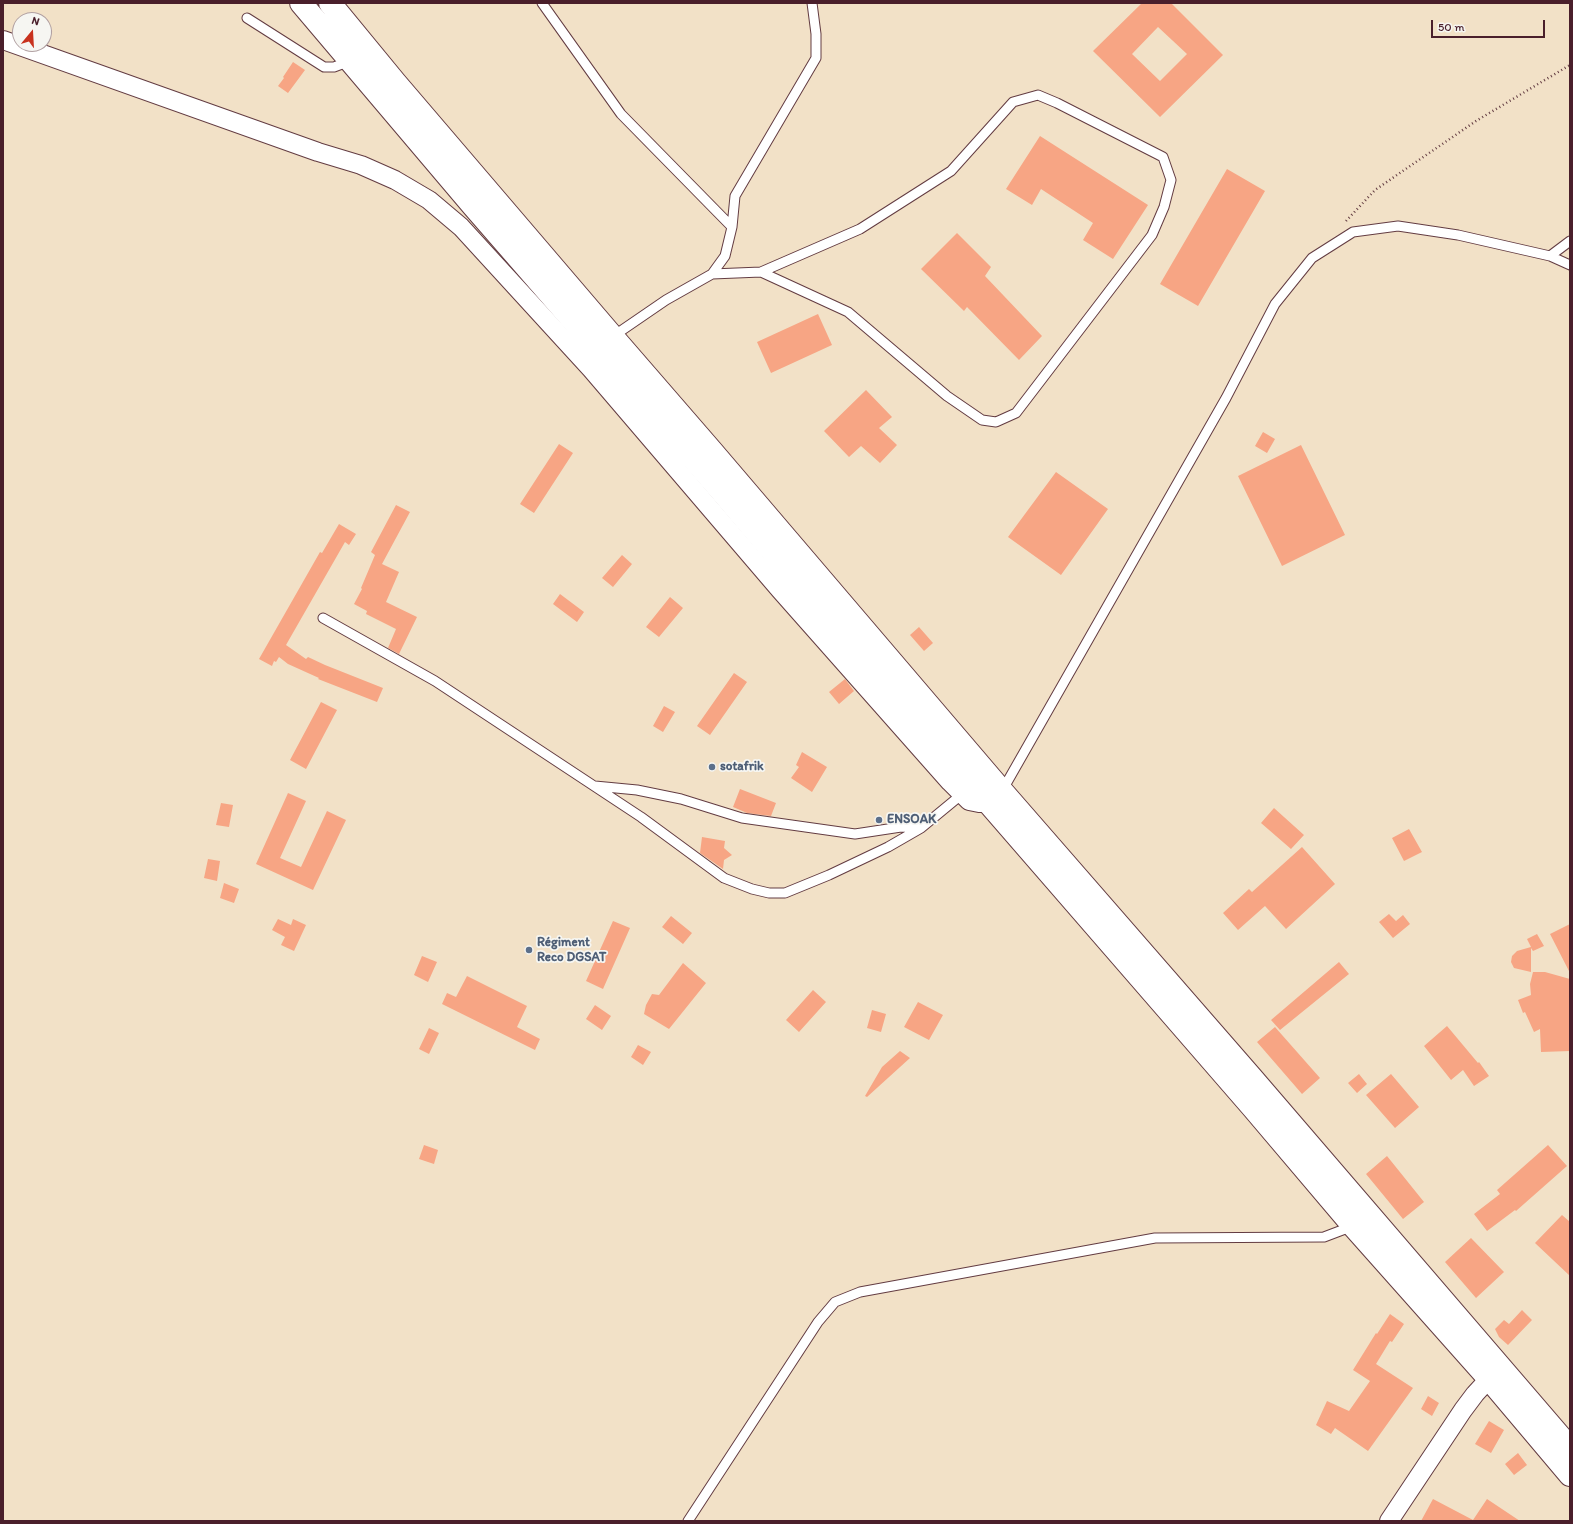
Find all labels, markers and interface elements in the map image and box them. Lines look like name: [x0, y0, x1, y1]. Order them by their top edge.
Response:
north arrow: [12, 12, 52, 52]
scale bar: [1433, 12, 1547, 38]
text: N: [30, 14, 41, 28]
text: 50 m: [1438, 20, 1464, 34]
place label: sotafrik: [720, 759, 764, 775]
marker: sotafrik: [707, 762, 717, 772]
place label: ENSOAK: [887, 812, 936, 828]
marker: ENSOAK: [874, 815, 884, 825]
place label: Régiment Reco DGSAT: [537, 935, 606, 966]
marker: Régiment Reco DGSAT: [524, 945, 534, 955]

